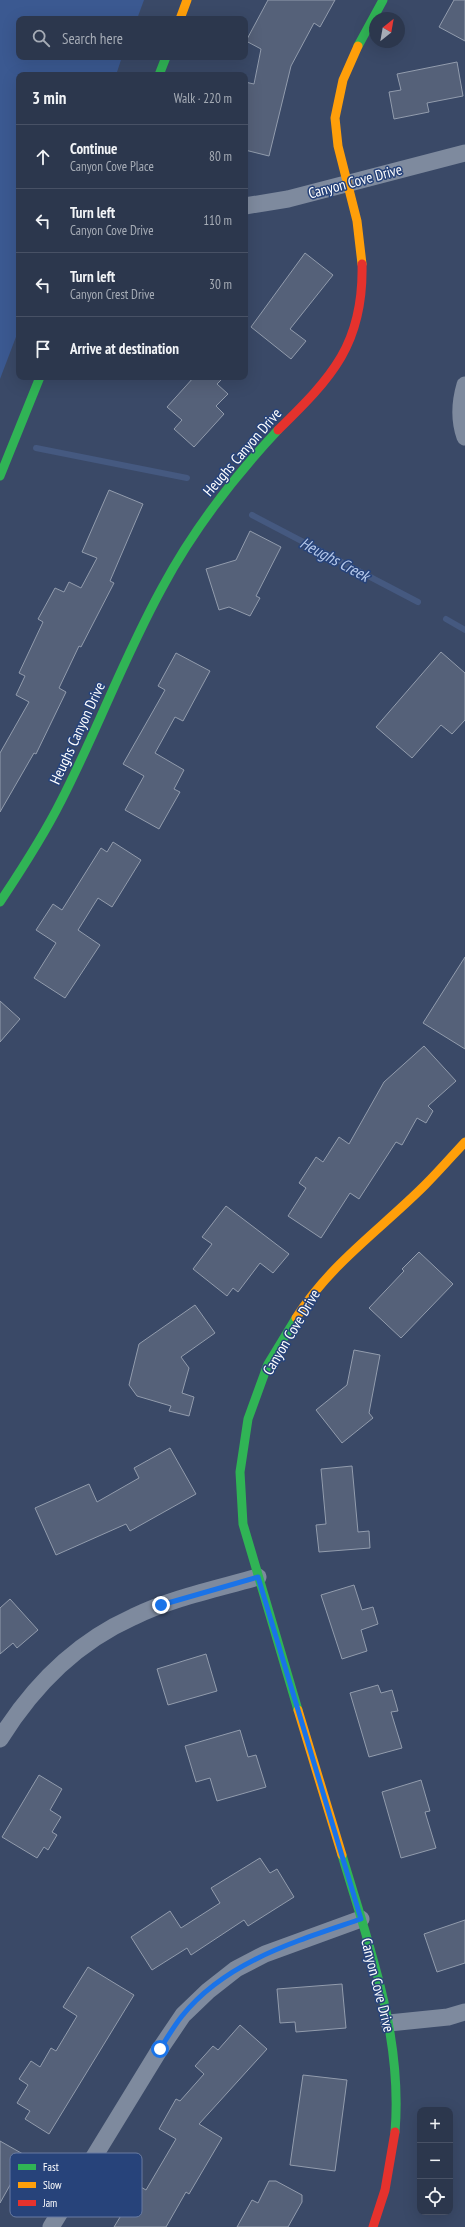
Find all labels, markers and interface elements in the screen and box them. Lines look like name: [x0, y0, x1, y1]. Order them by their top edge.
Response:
north arrow: [369, 12, 405, 48]
search box: [16, 16, 248, 60]
icon: search: [30, 27, 52, 49]
text: Search here: [62, 29, 123, 48]
text: 3 min: [32, 87, 66, 109]
text: Walk · 220 m: [174, 90, 232, 107]
text: Continue: [70, 139, 117, 158]
icon: ahead: [32, 146, 54, 168]
text: 80 m: [209, 148, 232, 165]
text: Canyon Cove Place: [70, 158, 154, 175]
street label: Canyon Cove Drive: [306, 159, 404, 203]
text: Turn left: [70, 203, 115, 222]
icon: left: [32, 210, 54, 232]
text: 110 m: [203, 212, 232, 229]
text: Canyon Cove Drive: [70, 222, 154, 239]
text: Turn left: [70, 267, 115, 286]
icon: left: [32, 274, 54, 296]
text: 30 m: [209, 276, 232, 293]
text: Canyon Crest Drive: [70, 286, 155, 303]
icon: arrive: [32, 338, 54, 360]
text: Arrive at destination: [70, 339, 179, 358]
street label: Heughs Canyon Drive: [199, 404, 285, 500]
water label: Heughs Creek: [297, 532, 375, 586]
street label: Heughs Canyon Drive: [45, 679, 109, 787]
street label: Canyon Cove Drive: [258, 1286, 324, 1378]
route end: [152, 1596, 170, 1614]
street label: Canyon Cove Drive: [357, 1936, 399, 2034]
route start: [151, 2040, 169, 2058]
map controls: [417, 2107, 453, 2215]
button: +: [417, 2107, 453, 2143]
button: −: [417, 2143, 453, 2179]
legend: [10, 2153, 142, 2217]
text: Fast: [43, 2160, 59, 2174]
text: Slow: [43, 2178, 62, 2192]
button: locate: [417, 2179, 453, 2215]
text: Jam: [42, 2196, 57, 2210]

